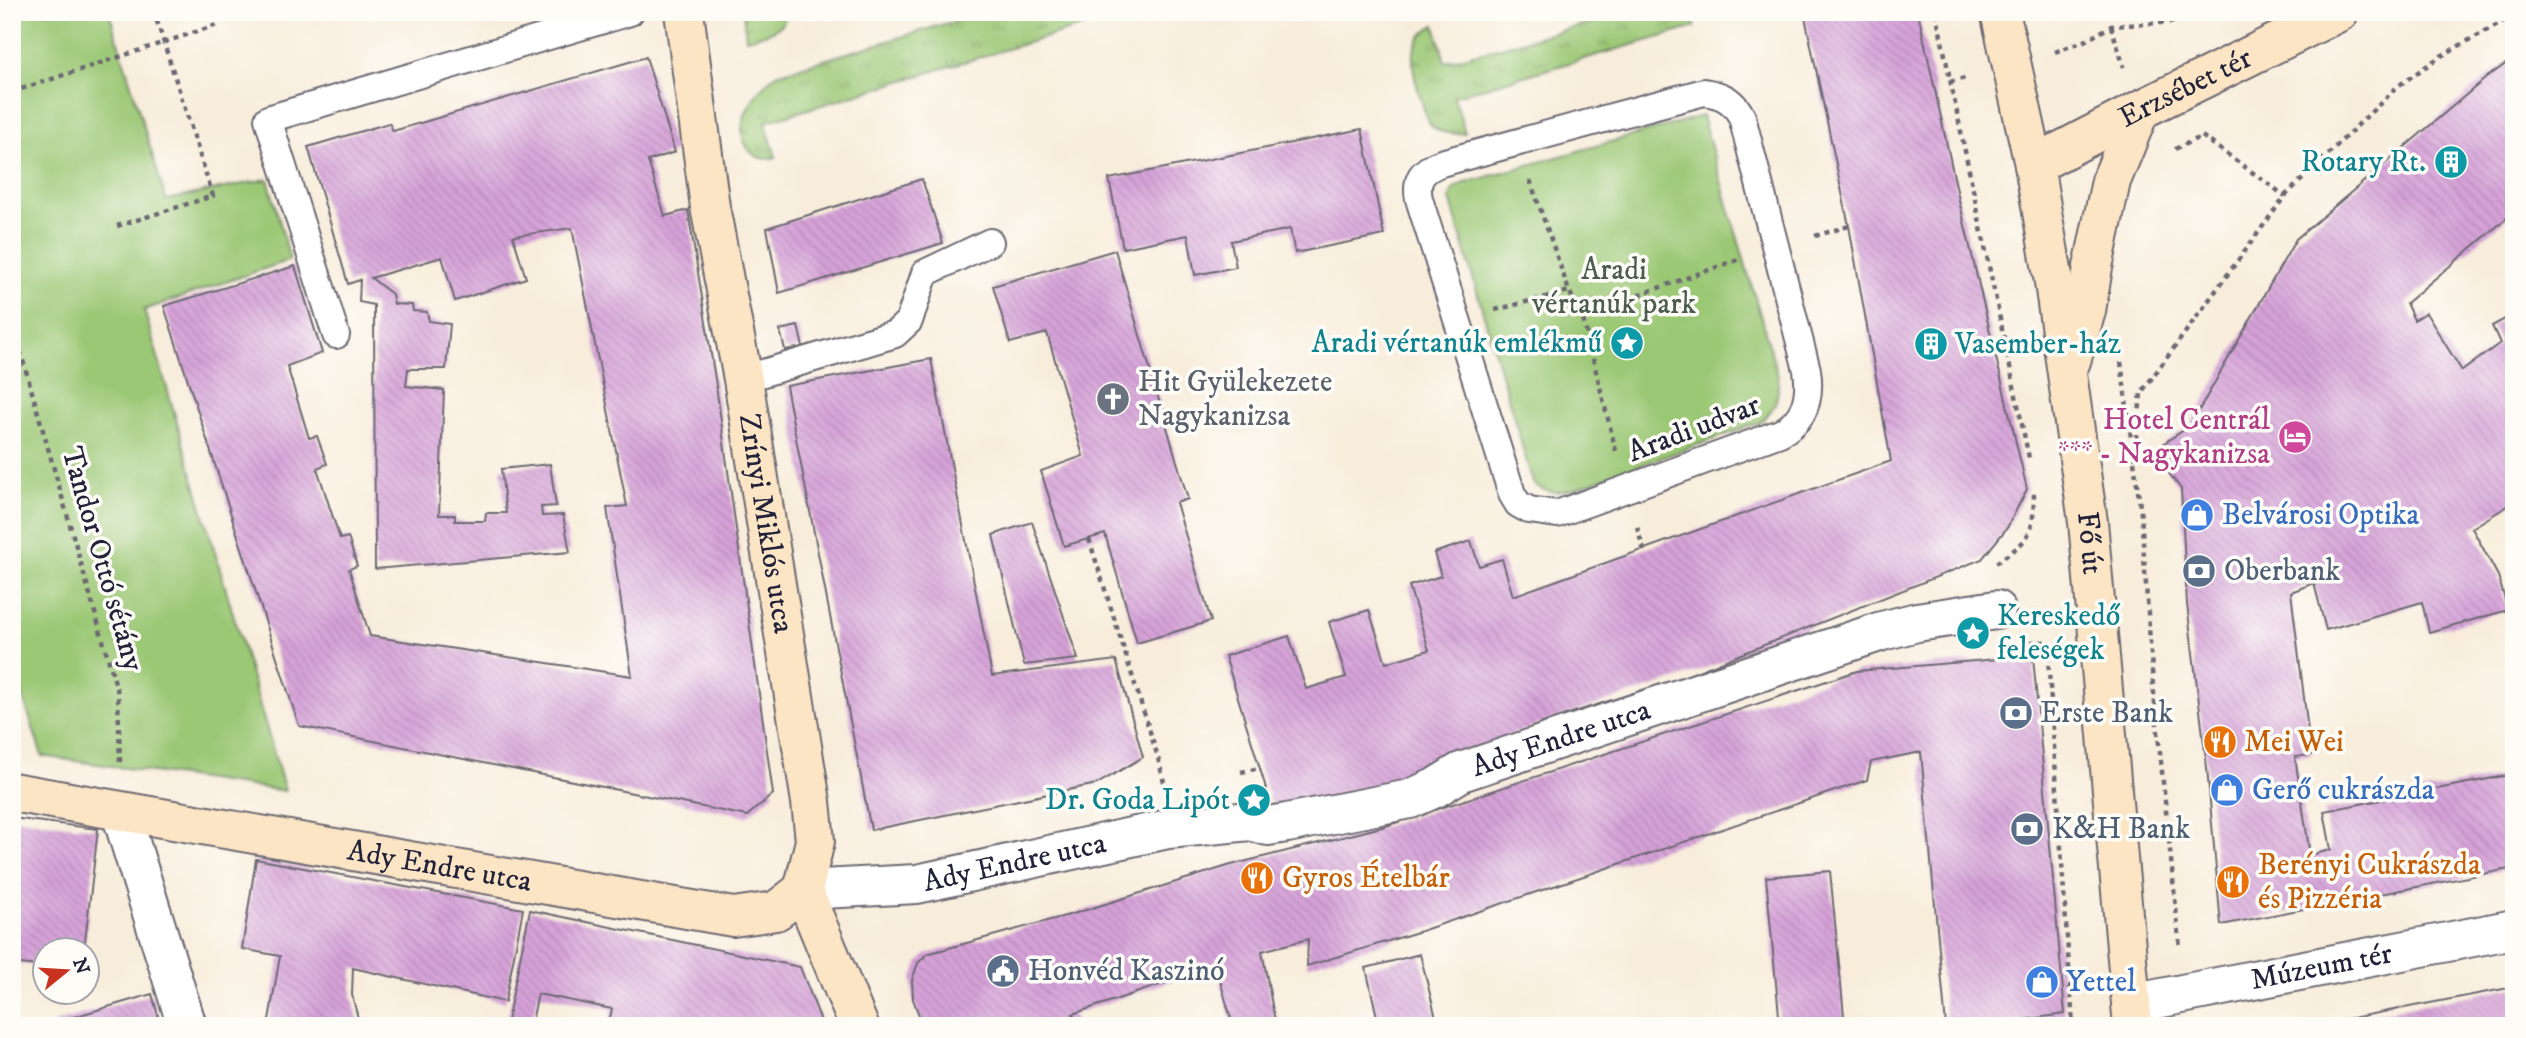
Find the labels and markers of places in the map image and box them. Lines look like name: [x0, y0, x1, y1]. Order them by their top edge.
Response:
building icon: Rotary Rt.: [2432, 143, 2470, 181]
place label: Rotary Rt.: [2301, 144, 2426, 181]
place icon: Aradi vértanúk emlékmű: [1608, 324, 1646, 362]
place label: Aradi vértanúk emlékmű: [1311, 325, 1602, 362]
building icon: Vasember-ház: [1912, 325, 1950, 363]
place label: Vasember-ház: [1954, 326, 2121, 363]
place label: Hit Gyülekezete Nagykanizsa: [1138, 364, 1332, 435]
church icon: Hit Gyülekezete Nagykanizsa: [1094, 380, 1132, 418]
place label: Hotel Centrál *** - Nagykanizsa: [2058, 402, 2270, 473]
hotel icon: Hotel Centrál *** - Nagykanizsa: [2276, 418, 2314, 456]
shop icon: Belvárosi Optika: [2178, 496, 2216, 534]
place label: Belvárosi Optika: [2222, 497, 2420, 534]
bank icon: Oberbank: [2180, 552, 2218, 590]
place label: Oberbank: [2224, 553, 2340, 590]
place label: Kereskedő feleségek: [1997, 598, 2121, 669]
place icon: Kereskedő feleségek: [1954, 614, 1992, 652]
bank icon: Erste Bank: [1997, 694, 2035, 732]
place label: Erste Bank: [2040, 695, 2173, 732]
restaurant icon: Mei Wei: [2201, 723, 2239, 761]
place label: Mei Wei: [2244, 724, 2344, 761]
shop icon: Gerő cukrászda: [2208, 771, 2246, 809]
place label: Gerő cukrászda: [2252, 772, 2435, 809]
place icon: Dr. Goda Lipót: [1235, 781, 1273, 819]
place label: Dr. Goda Lipót: [1045, 782, 1230, 819]
bank icon: K&H Bank: [2008, 810, 2046, 848]
place label: K&H Bank: [2052, 811, 2190, 848]
place label: Berényi Cukrászda és Pizzéria: [2258, 847, 2481, 918]
restaurant icon: Gyros Ételbár: [1238, 859, 1276, 897]
place label: Gyros Ételbár: [1282, 859, 1450, 897]
restaurant icon: Berényi Cukrászda és Pizzéria: [2214, 863, 2252, 901]
public building icon: Honvéd Kaszinó: [984, 952, 1022, 990]
place label: Honvéd Kaszinó: [1028, 953, 1225, 990]
shop icon: Yettel: [2023, 963, 2061, 1001]
place label: Yettel: [2066, 964, 2136, 1001]

